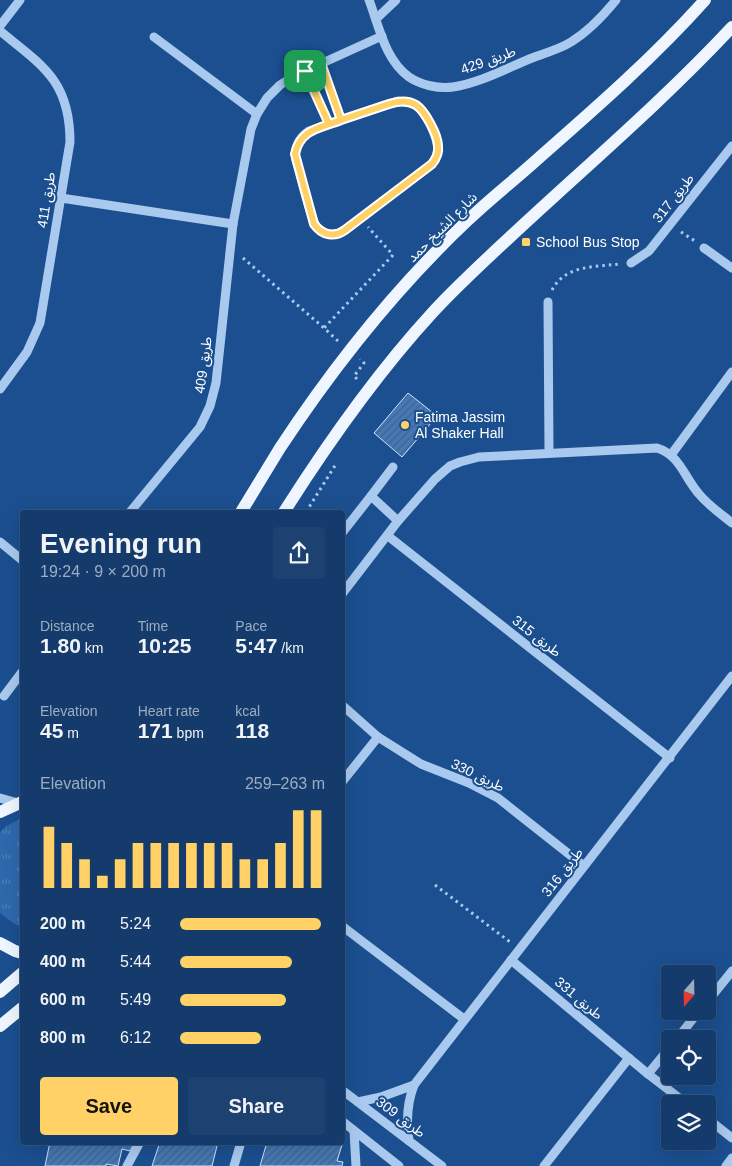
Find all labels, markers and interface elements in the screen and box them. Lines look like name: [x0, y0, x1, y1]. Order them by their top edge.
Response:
street label: طريق 429: [458, 43, 518, 79]
pin: [284, 50, 326, 92]
icon: arrive: [291, 57, 319, 85]
street label: طريق 317: [649, 170, 699, 227]
street label: طريق 411: [34, 171, 60, 229]
street label: شارع الشيخ حمد: [404, 189, 482, 267]
place label: School Bus Stop: [536, 234, 640, 250]
marker: School Bus Stop: [520, 236, 532, 248]
street label: طريق 409: [191, 335, 217, 395]
place label: Fatima Jassim Al Shaker Hall: [415, 409, 505, 441]
marker: Fatima Jassim Al Shaker Hall: [399, 419, 411, 431]
button: share: [273, 527, 325, 579]
text: Evening run: [40, 528, 202, 559]
text: 19:24 · 9 × 200 m: [40, 563, 166, 580]
street label: طريق 315: [508, 612, 565, 662]
text: Distance: [40, 618, 94, 634]
text: Time: [138, 618, 168, 634]
text: Pace: [235, 618, 267, 634]
text: 1.80: [40, 634, 81, 657]
text: 10:25: [138, 634, 191, 657]
text: 5:47: [235, 634, 277, 657]
text: km: [81, 640, 103, 656]
text: /km: [277, 640, 304, 656]
text: Elevation: [40, 703, 98, 719]
text: Heart rate: [138, 703, 200, 719]
text: kcal: [235, 703, 260, 719]
text: 45: [40, 719, 63, 742]
text: 171: [138, 719, 173, 742]
text: 118: [235, 719, 269, 742]
text: m: [63, 725, 79, 741]
text: bpm: [173, 725, 204, 741]
street label: طريق 330: [448, 755, 507, 797]
text: Elevation: [40, 775, 106, 792]
text: 259–263 m: [245, 775, 325, 792]
street label: طريق 316: [538, 844, 588, 901]
text: 200 m: [40, 915, 85, 932]
text: 5:24: [120, 915, 151, 932]
text: 400 m: [40, 953, 85, 970]
text: 5:44: [120, 953, 151, 970]
north arrow: [661, 965, 716, 1020]
map controls: [661, 965, 716, 1150]
street label: طريق 331: [551, 973, 606, 1024]
text: 600 m: [40, 991, 85, 1008]
text: 5:49: [120, 991, 151, 1008]
text: 800 m: [40, 1029, 85, 1046]
text: 6:12: [120, 1029, 151, 1046]
button: locate: [661, 1030, 716, 1085]
button: Save: [40, 1077, 178, 1135]
button: Share: [188, 1077, 325, 1135]
street label: طريق 309: [372, 1093, 429, 1142]
button: layers: [661, 1095, 716, 1150]

